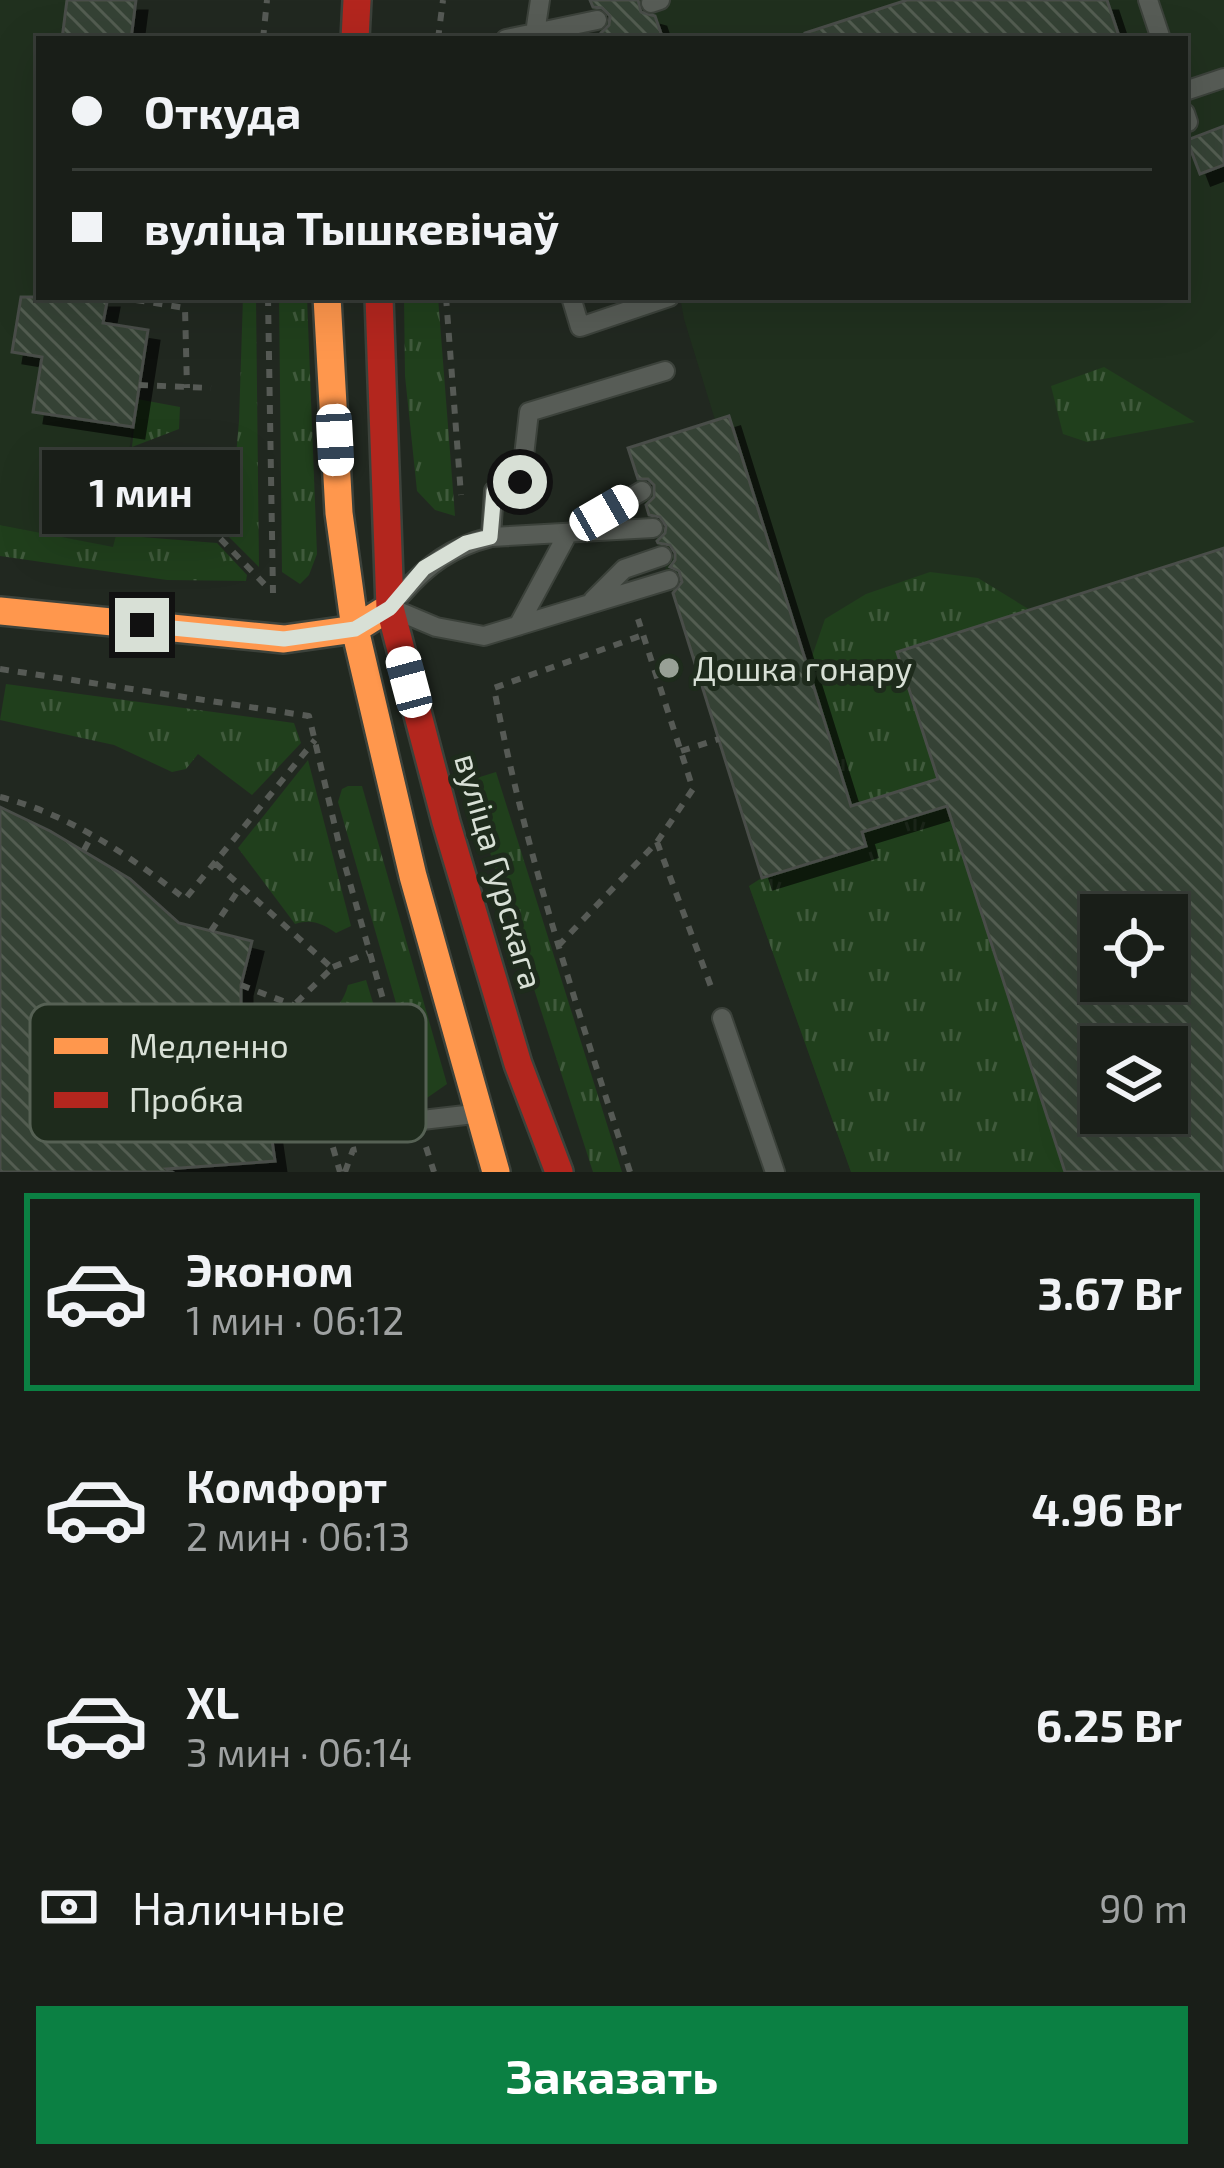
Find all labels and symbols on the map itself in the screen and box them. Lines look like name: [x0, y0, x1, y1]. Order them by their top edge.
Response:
car: [315, 403, 355, 477]
callout: 1 мин: [43, 451, 241, 535]
route start: [493, 455, 547, 509]
car: [564, 479, 644, 547]
route end: [115, 598, 169, 652]
car: [382, 643, 436, 721]
place label: Дошка гонару: [693, 648, 912, 689]
marker: Дошка гонару: [656, 655, 682, 681]
street label: вуліца Гурскага: [446, 749, 553, 994]
legend: [30, 1004, 426, 1142]
text: Медленно: [129, 1025, 289, 1065]
text: Пробка: [129, 1079, 244, 1119]

